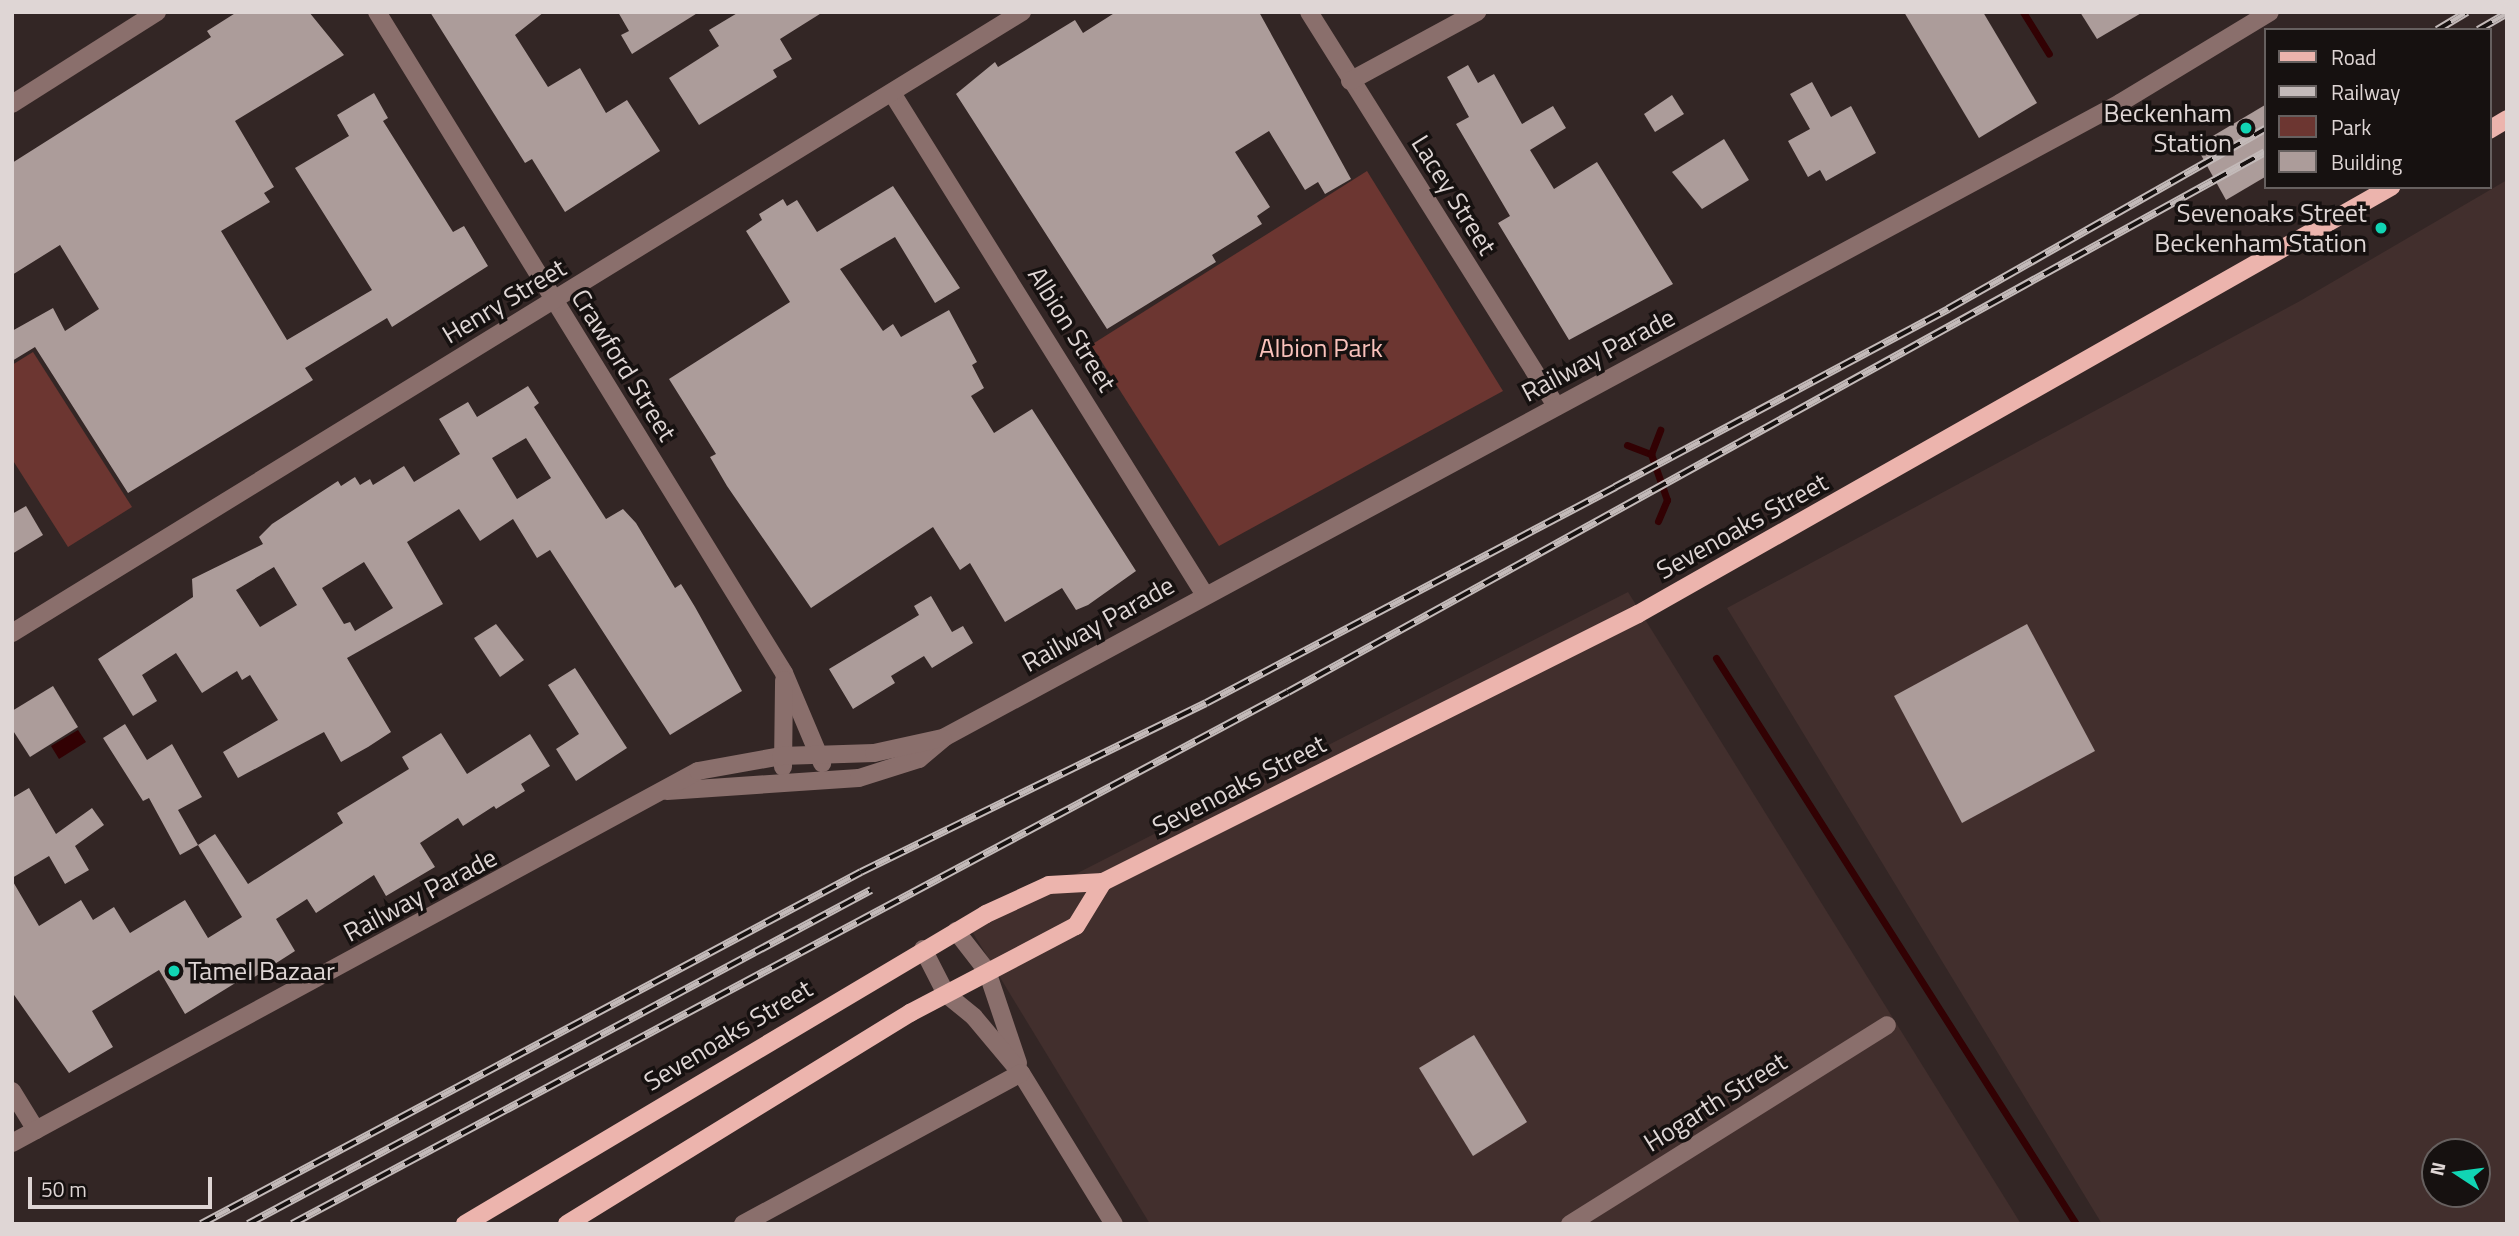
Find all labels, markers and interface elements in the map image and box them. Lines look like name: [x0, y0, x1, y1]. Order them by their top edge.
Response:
legend: [2264, 28, 2491, 189]
text: Road: [2331, 41, 2376, 73]
text: Railway: [2331, 76, 2400, 108]
place label: Beckenham Station: [2104, 97, 2232, 158]
text: Park: [2331, 111, 2371, 143]
marker: Beckenham Station: [2238, 120, 2254, 136]
street label: Lacey Street: [1405, 130, 1503, 260]
text: Building: [2331, 146, 2402, 178]
place label: Sevenoaks Street Beckenham Station: [2154, 197, 2367, 258]
marker: Sevenoaks Street Beckenham Station: [2373, 220, 2389, 236]
street label: Henry Street: [436, 252, 572, 350]
street label: Albion Street: [1021, 261, 1123, 397]
street label: Crawford Street: [565, 283, 683, 447]
street label: Railway Parade: [1516, 302, 1680, 408]
park label: Albion Park: [1259, 332, 1383, 364]
street label: Sevenoaks Street: [1651, 466, 1833, 586]
street label: Railway Parade: [1017, 569, 1179, 679]
street label: Sevenoaks Street: [1147, 728, 1331, 842]
street label: Railway Parade: [338, 842, 502, 948]
place label: Tamel Bazaar: [188, 955, 335, 987]
marker: Tamel Bazaar: [166, 963, 182, 979]
street label: Sevenoaks Street: [638, 973, 818, 1097]
street label: Hogarth Street: [1638, 1046, 1792, 1158]
north arrow: [2421, 1138, 2491, 1208]
text: N: [2421, 1159, 2453, 1178]
scale bar: [32, 1162, 215, 1206]
text: 50 m: [41, 1173, 87, 1205]

